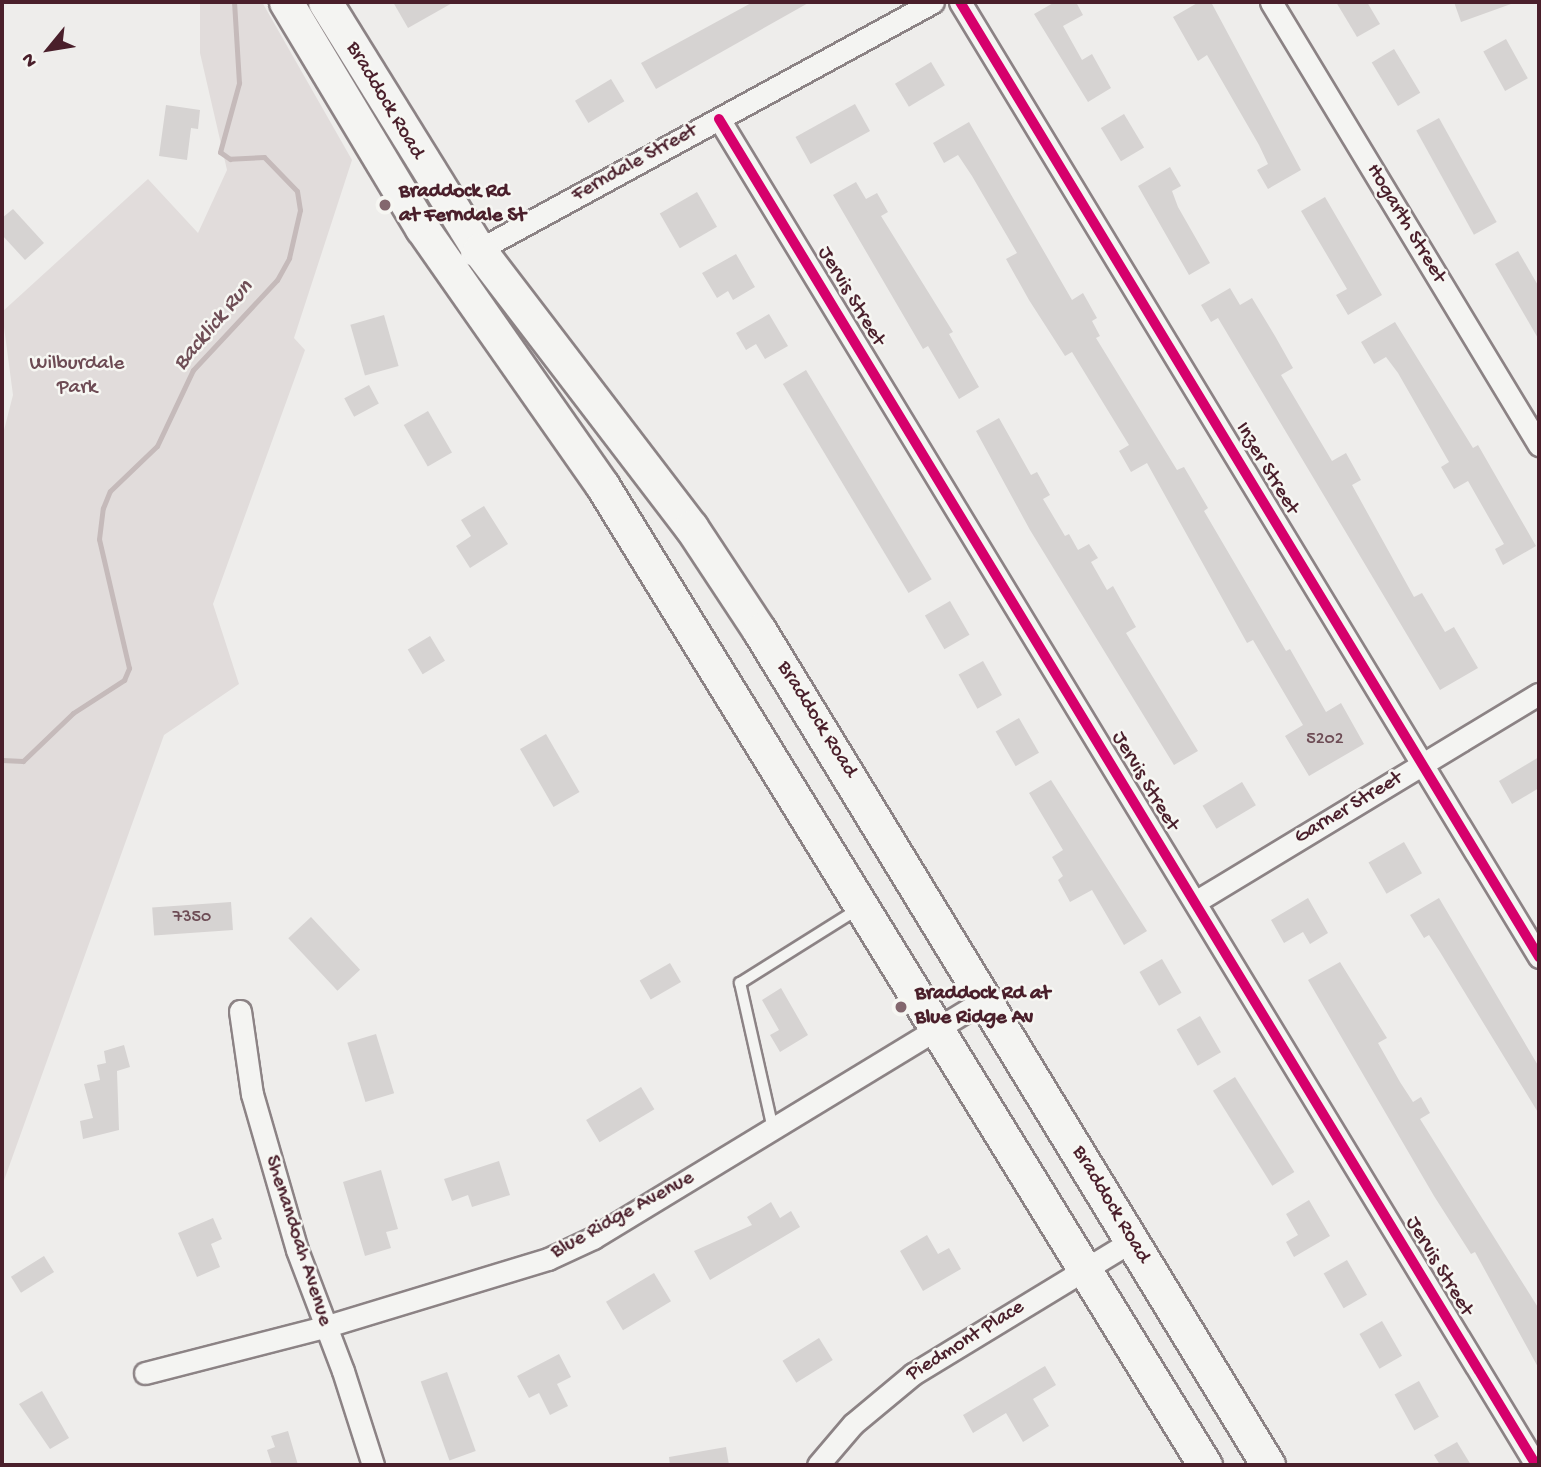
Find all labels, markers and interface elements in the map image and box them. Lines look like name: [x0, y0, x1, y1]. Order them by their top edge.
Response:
north arrow: [14, 14, 84, 84]
street label: Braddock Road: [339, 38, 429, 164]
text: N: [17, 49, 43, 71]
street label: Ferndale Street: [568, 119, 702, 209]
street label: Hogarth Street: [1359, 160, 1451, 288]
place label: Braddock Rd at Ferndale St: [399, 180, 526, 230]
marker: Braddock Rd at Ferndale St: [377, 197, 393, 213]
street label: Jervis Street: [810, 243, 890, 351]
water label: Backlick Run: [168, 275, 260, 377]
park label: Wilburdale Park: [30, 352, 124, 402]
street label: Inzer Street: [1229, 418, 1303, 520]
street label: Braddock Road: [770, 657, 862, 783]
street label: Jervis Street: [1104, 728, 1184, 836]
house number: 5202: [1306, 729, 1344, 751]
street label: Garner Street: [1290, 767, 1408, 851]
house number: 7350: [173, 907, 211, 929]
place label: Braddock Rd at Blue Ridge Av: [915, 982, 1050, 1032]
marker: Braddock Rd at Blue Ridge Av: [893, 999, 909, 1015]
street label: Braddock Road: [1065, 1142, 1155, 1268]
street label: Shenandoah Avenue: [258, 1153, 336, 1329]
street label: Blue Ridge Avenue: [547, 1166, 699, 1266]
street label: Jervis Street: [1398, 1213, 1478, 1321]
street label: Piedmont Place: [902, 1296, 1030, 1388]

